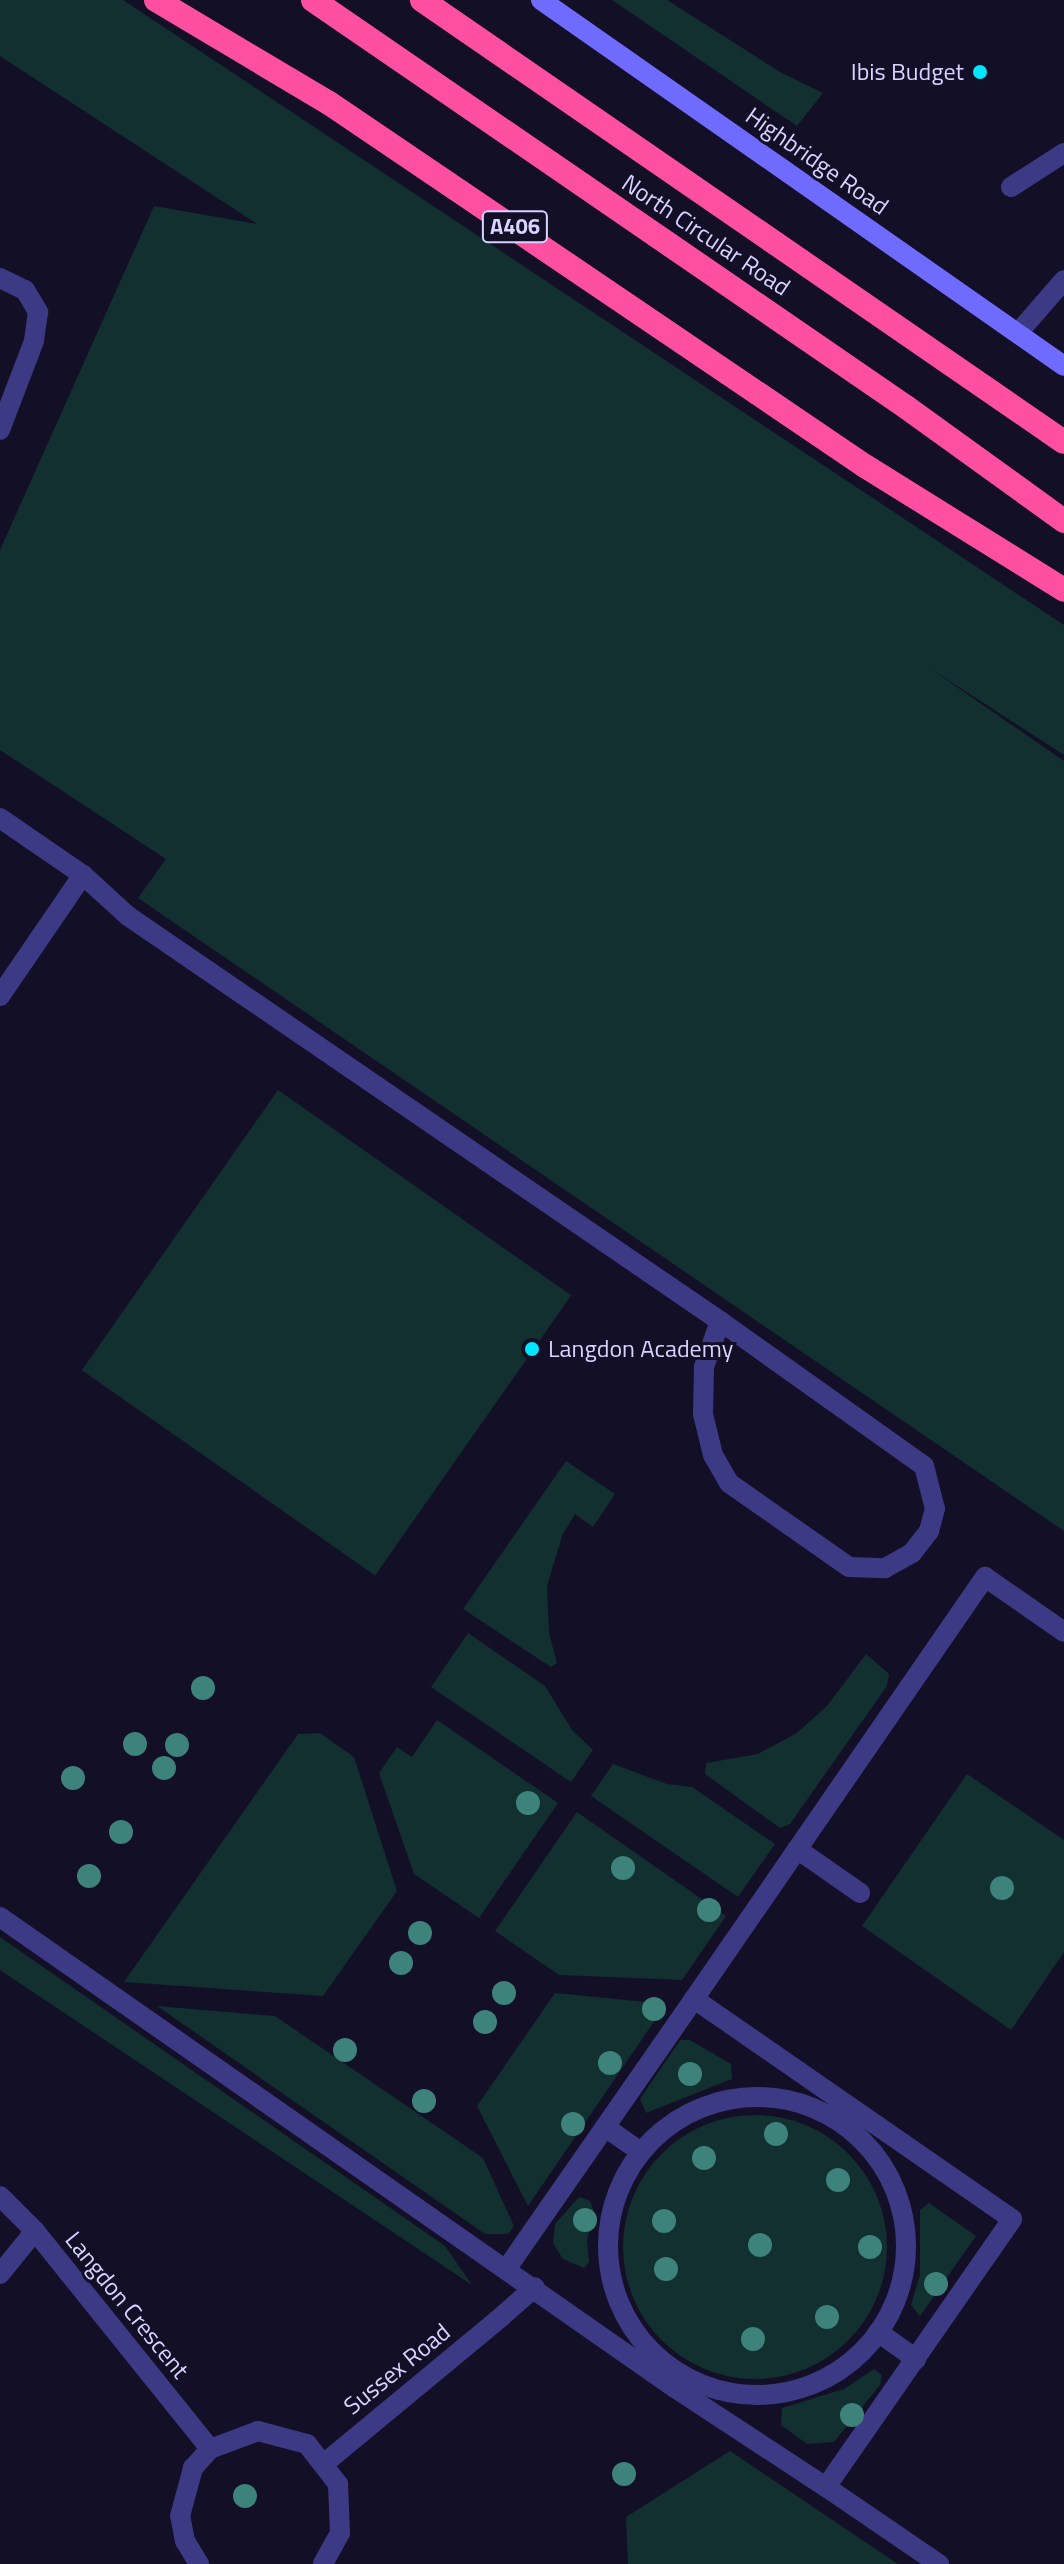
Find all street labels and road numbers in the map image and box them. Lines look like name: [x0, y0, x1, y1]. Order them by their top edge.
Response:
street label: Highbridge Road: [740, 101, 894, 221]
street label: North Circular Road: [617, 168, 795, 302]
road number: A406: [481, 209, 549, 245]
street label: Langdon Crescent: [59, 2226, 195, 2384]
street label: Sussex Road: [338, 2317, 456, 2421]

